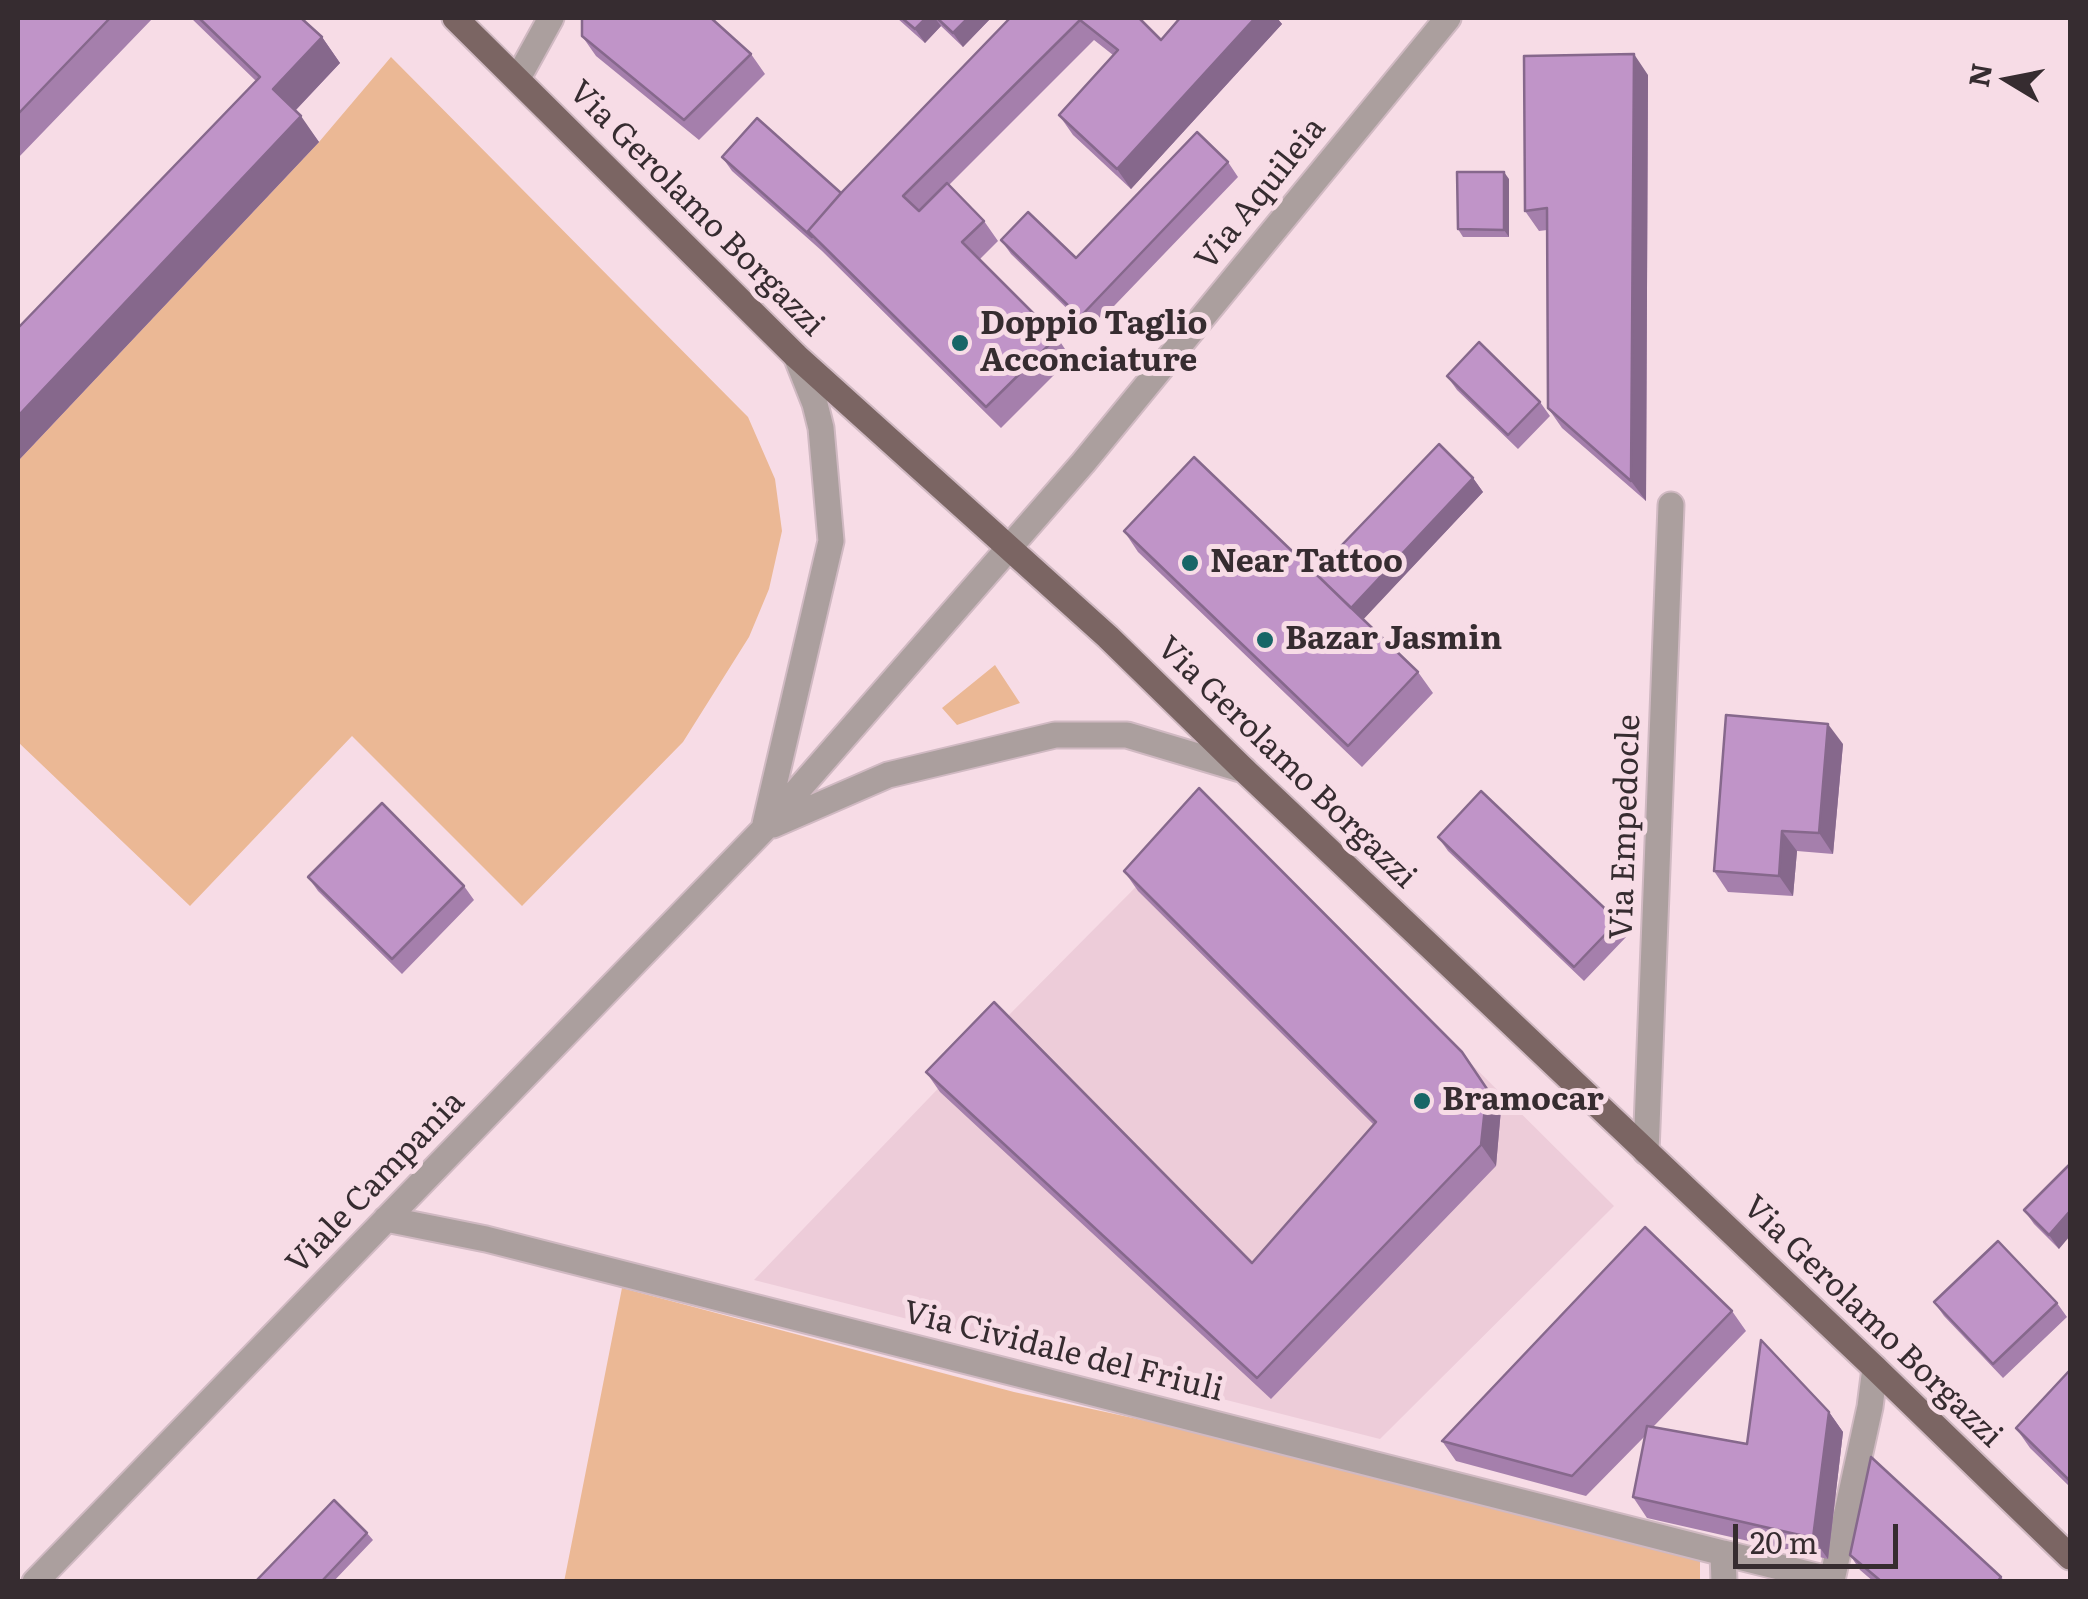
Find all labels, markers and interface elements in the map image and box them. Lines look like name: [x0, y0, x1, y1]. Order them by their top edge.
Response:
north arrow: [1958, 30, 2058, 130]
text: N: [1956, 60, 2001, 90]
street label: Via Gerolamo Borgazzi: [560, 73, 832, 345]
street label: Via Aquileia: [1188, 110, 1334, 278]
place label: Doppio Taglio Acconciature: [980, 306, 1207, 381]
marker: Doppio Taglio Acconciature: [949, 332, 971, 354]
place label: Near Tattoo: [1210, 544, 1403, 582]
marker: Near Tattoo: [1179, 552, 1201, 574]
place label: Bazar Jasmin: [1285, 621, 1502, 659]
street label: Via Gerolamo Borgazzi: [1148, 629, 1424, 897]
marker: Bazar Jasmin: [1254, 629, 1276, 651]
street label: Via Empedocle: [1603, 714, 1649, 940]
place label: Bramocar: [1442, 1082, 1604, 1120]
street label: Viale Campania: [279, 1083, 473, 1283]
marker: Bramocar: [1411, 1090, 1433, 1112]
street label: Via Gerolamo Borgazzi: [1734, 1188, 2010, 1456]
street label: Via Cividale del Friuli: [899, 1294, 1227, 1410]
scale bar: [1738, 1504, 1903, 1566]
text: 20 m: [1750, 1519, 1818, 1563]

